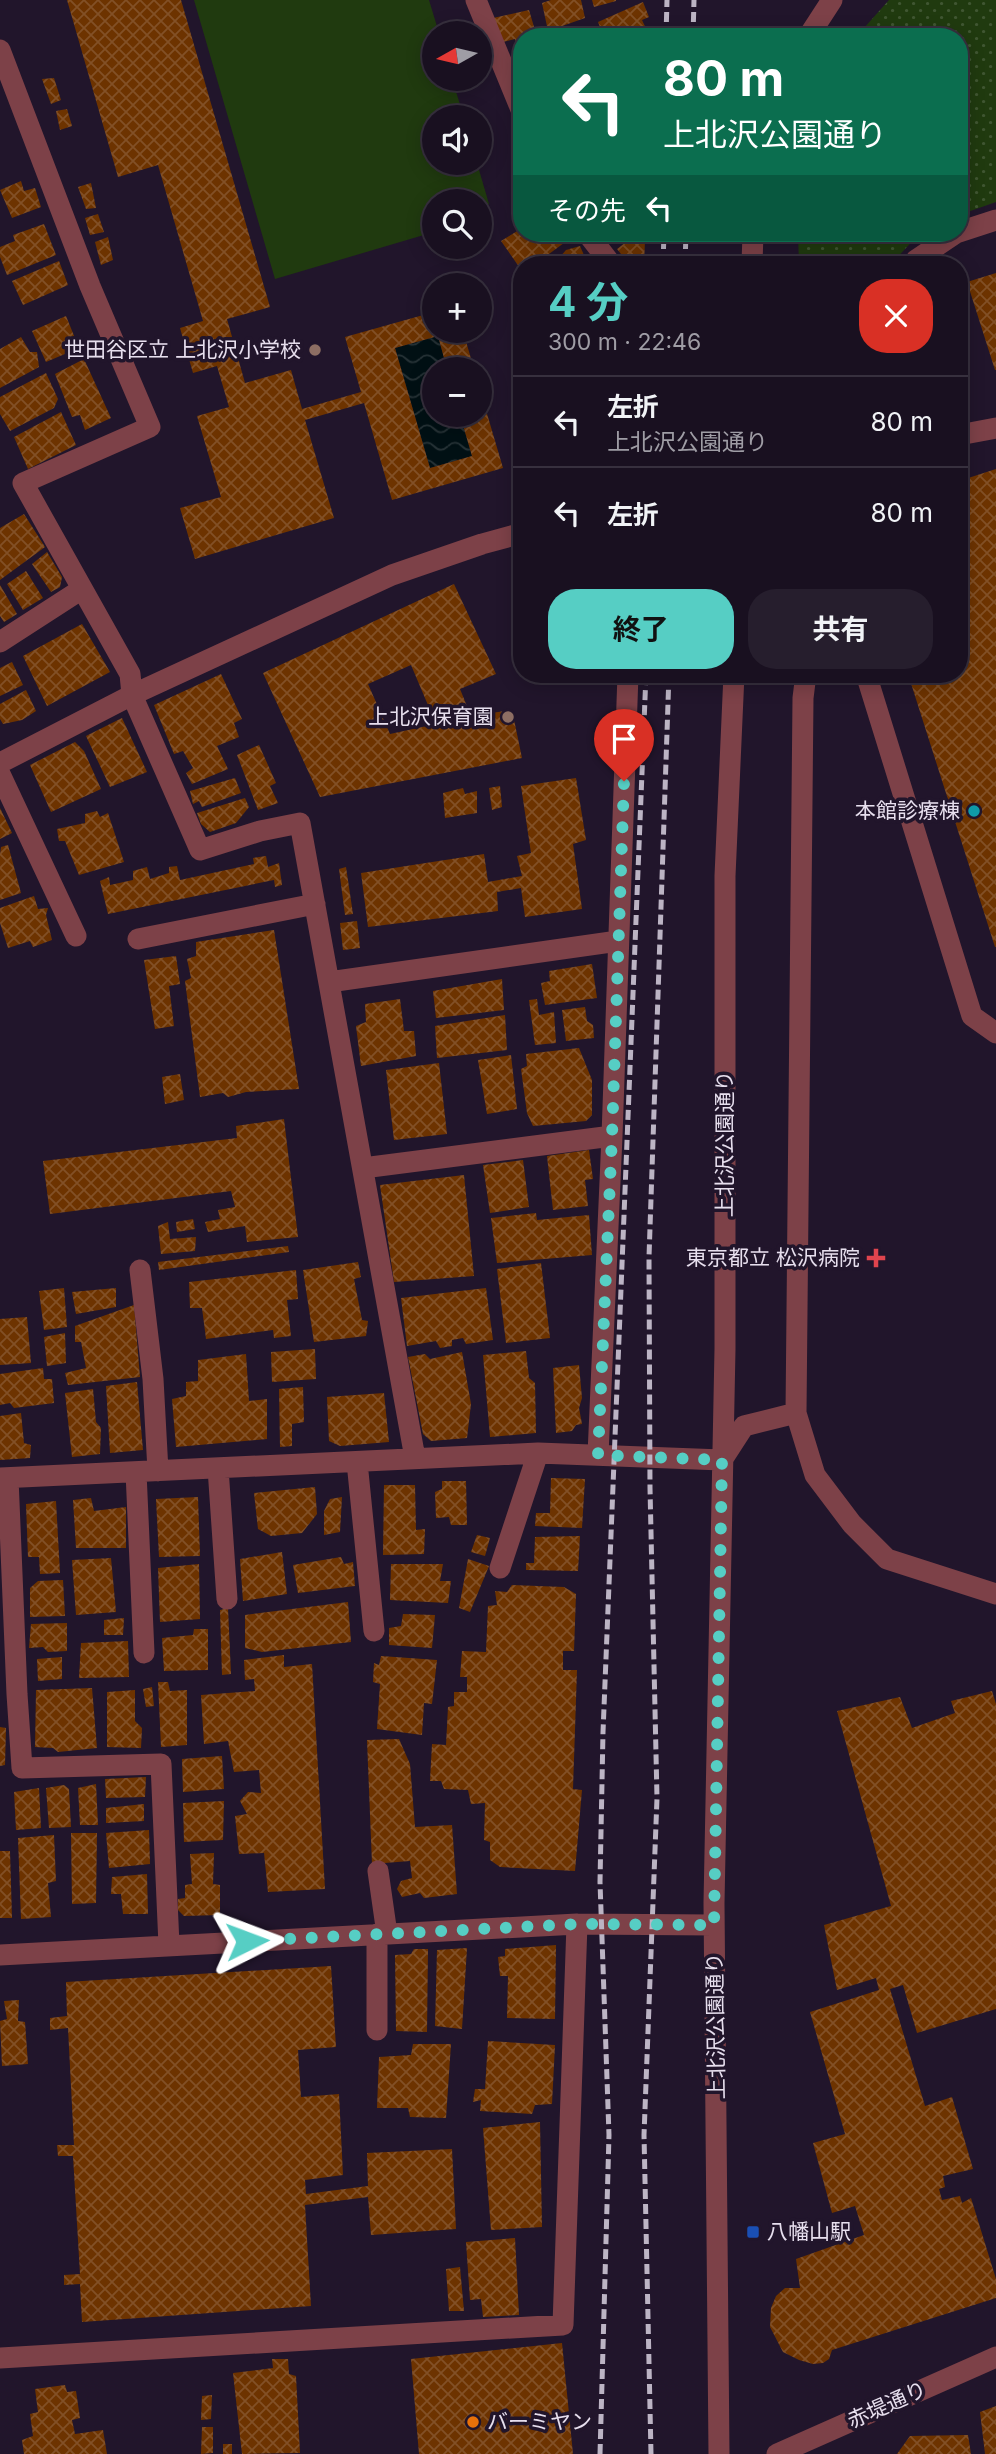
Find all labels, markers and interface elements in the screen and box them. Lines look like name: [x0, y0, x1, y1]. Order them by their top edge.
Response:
north arrow: [422, 21, 492, 91]
map controls: [422, 21, 492, 427]
text: 80 m: [663, 49, 784, 108]
icon: left: [548, 56, 639, 147]
button: sound: [422, 105, 492, 175]
text: 上北沢公園通り: [663, 115, 887, 154]
button: search: [422, 189, 492, 259]
icon: left: [640, 189, 678, 227]
text: その先: [548, 195, 626, 226]
button: +: [422, 273, 492, 343]
text: 4 分: [548, 276, 628, 327]
button: close: [859, 279, 933, 353]
text: 300 m · 22:46: [548, 328, 701, 356]
place label: 世田谷区立 上北沢小学校: [64, 337, 301, 362]
marker: 世田谷区立 上北沢小学校: [307, 342, 323, 358]
button: −: [422, 357, 492, 427]
text: 左折: [607, 391, 659, 422]
icon: left: [548, 403, 586, 441]
text: 80 m: [870, 406, 933, 437]
text: 上北沢公園通り: [607, 428, 768, 456]
icon: left: [548, 494, 586, 532]
text: 80 m: [870, 497, 933, 528]
text: 左折: [607, 499, 659, 530]
button: 終了: [548, 589, 734, 669]
button: 共有: [748, 589, 933, 669]
place label: 上北沢保育園: [368, 704, 494, 729]
marker: 上北沢保育園: [500, 709, 516, 725]
pin: [594, 709, 654, 781]
icon: arrive: [605, 720, 643, 758]
place label: 本館診療棟: [855, 798, 960, 823]
marker: 本館診療棟: [966, 803, 982, 819]
street label: 上北沢公園通り: [712, 1071, 737, 1218]
place label: 東京都立 松沢病院: [686, 1245, 860, 1270]
marker: 東京都立 松沢病院: [866, 1248, 886, 1268]
position arrow: [210, 1904, 284, 1978]
street label: 上北沢公園通り: [702, 1952, 729, 2100]
place label: 八幡山駅: [767, 2219, 851, 2244]
marker: 八幡山駅: [745, 2224, 761, 2240]
street label: 赤堤通り: [843, 2376, 930, 2433]
place label: バーミヤン: [487, 2409, 592, 2434]
marker: バーミヤン: [465, 2414, 481, 2430]

